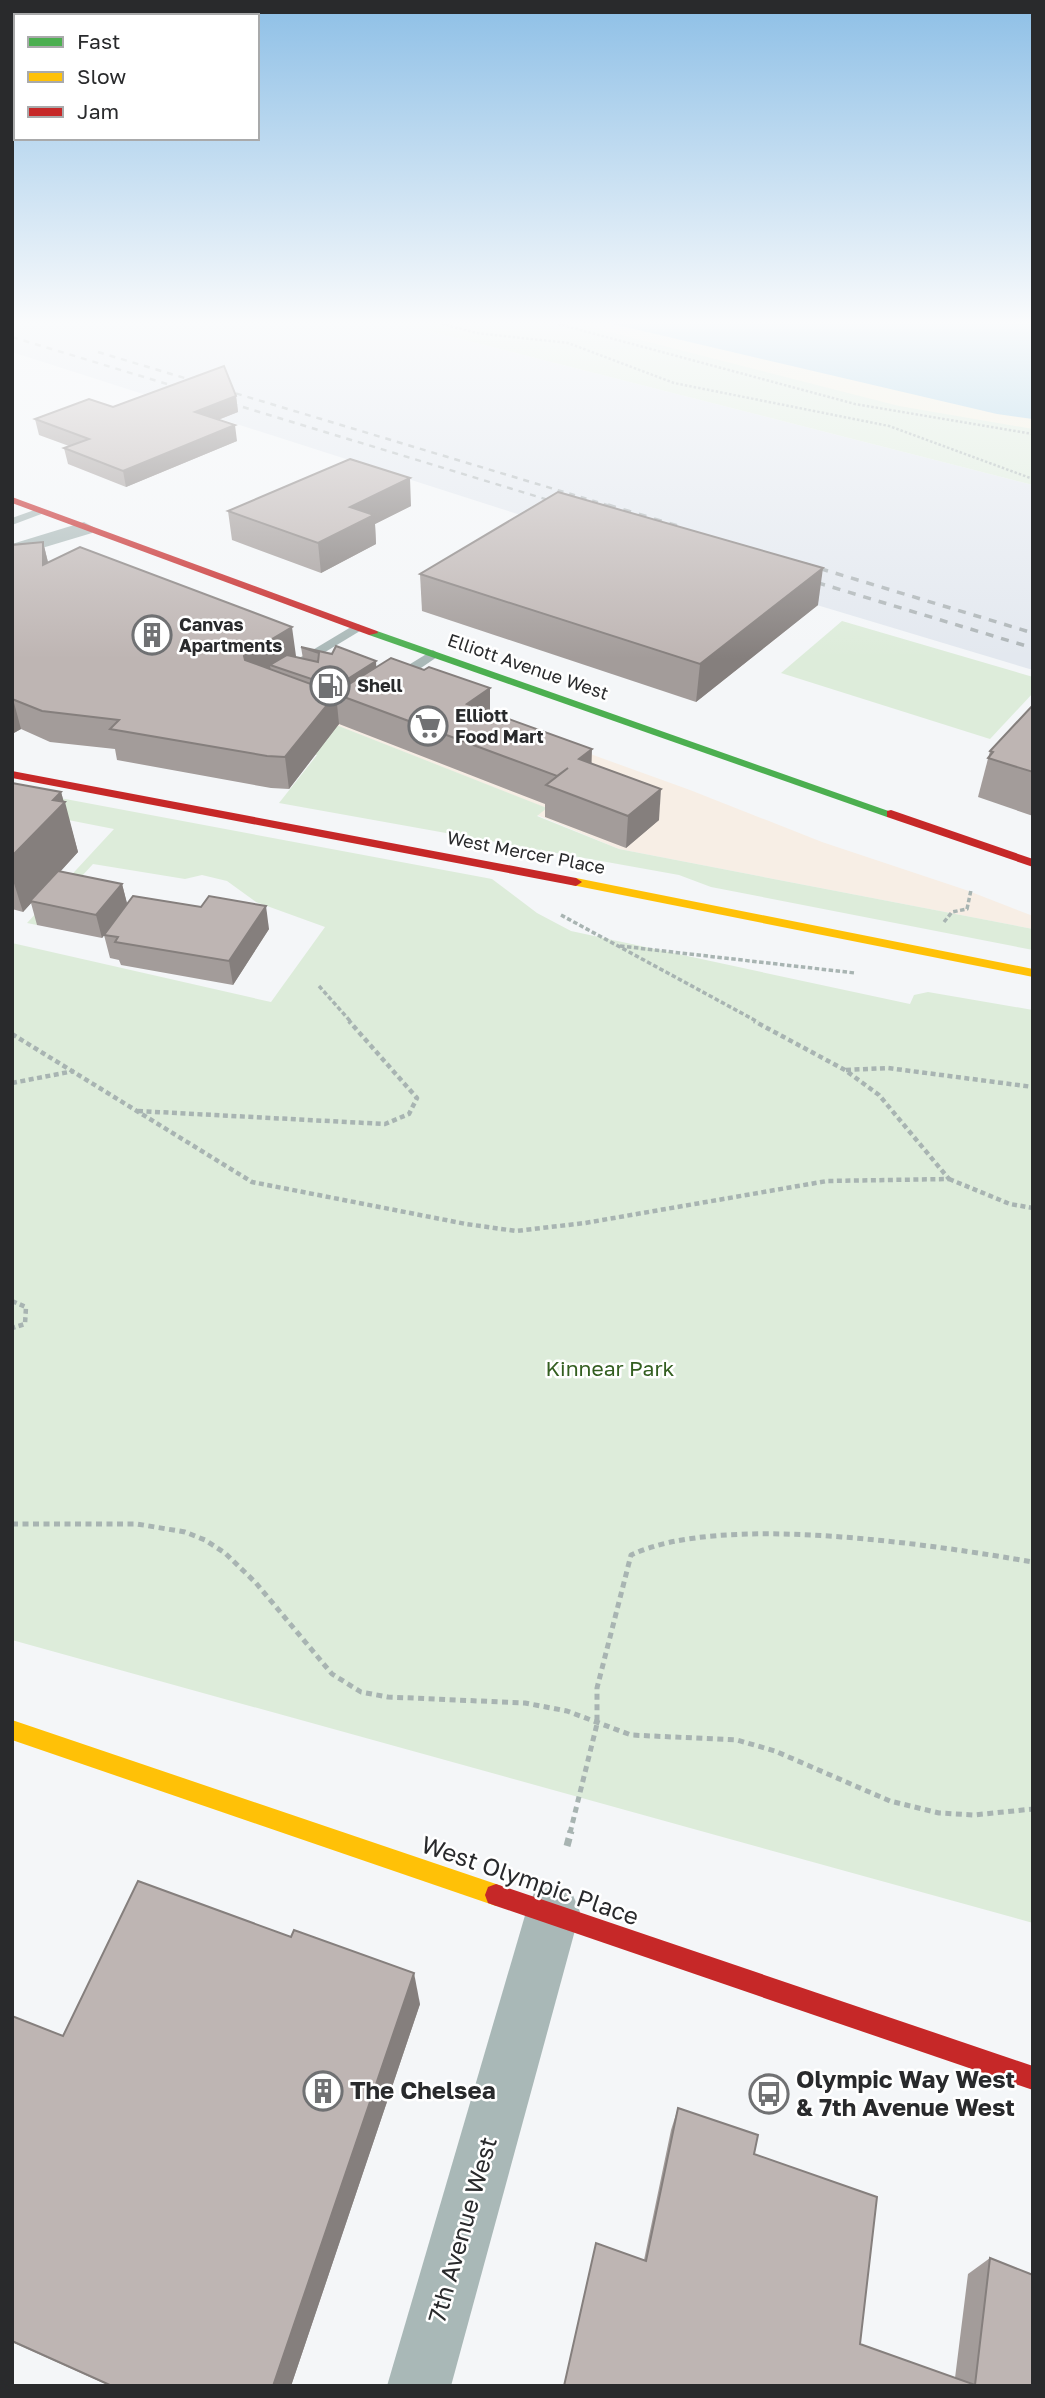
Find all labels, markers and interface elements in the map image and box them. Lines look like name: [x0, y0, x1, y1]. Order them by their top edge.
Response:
legend: [14, 14, 259, 140]
text: Fast: [77, 28, 120, 54]
text: Slow: [77, 63, 126, 89]
text: Jam: [77, 98, 119, 124]
place label: Canvas Apartments: [179, 613, 282, 656]
building icon: Canvas Apartments: [131, 614, 173, 656]
street label: Elliott Avenue West: [445, 628, 612, 704]
fuel station icon: Shell: [309, 665, 351, 707]
place label: Shell: [357, 674, 403, 696]
place label: Elliott Food Mart: [455, 704, 544, 747]
supermarket icon: Elliott Food Mart: [407, 705, 449, 747]
street label: West Mercer Place: [445, 826, 607, 878]
park label: Kinnear Park: [546, 1355, 675, 1381]
street label: West Olympic Place: [418, 1829, 643, 1930]
place label: Olympic Way West & 7th Avenue West: [796, 2064, 1015, 2121]
building icon: The Chelsea: [302, 2070, 344, 2112]
bus stop icon: Olympic Way West & 7th Avenue West: [748, 2073, 790, 2115]
place label: The Chelsea: [350, 2075, 496, 2104]
street label: 7th Avenue West: [421, 2133, 502, 2326]

